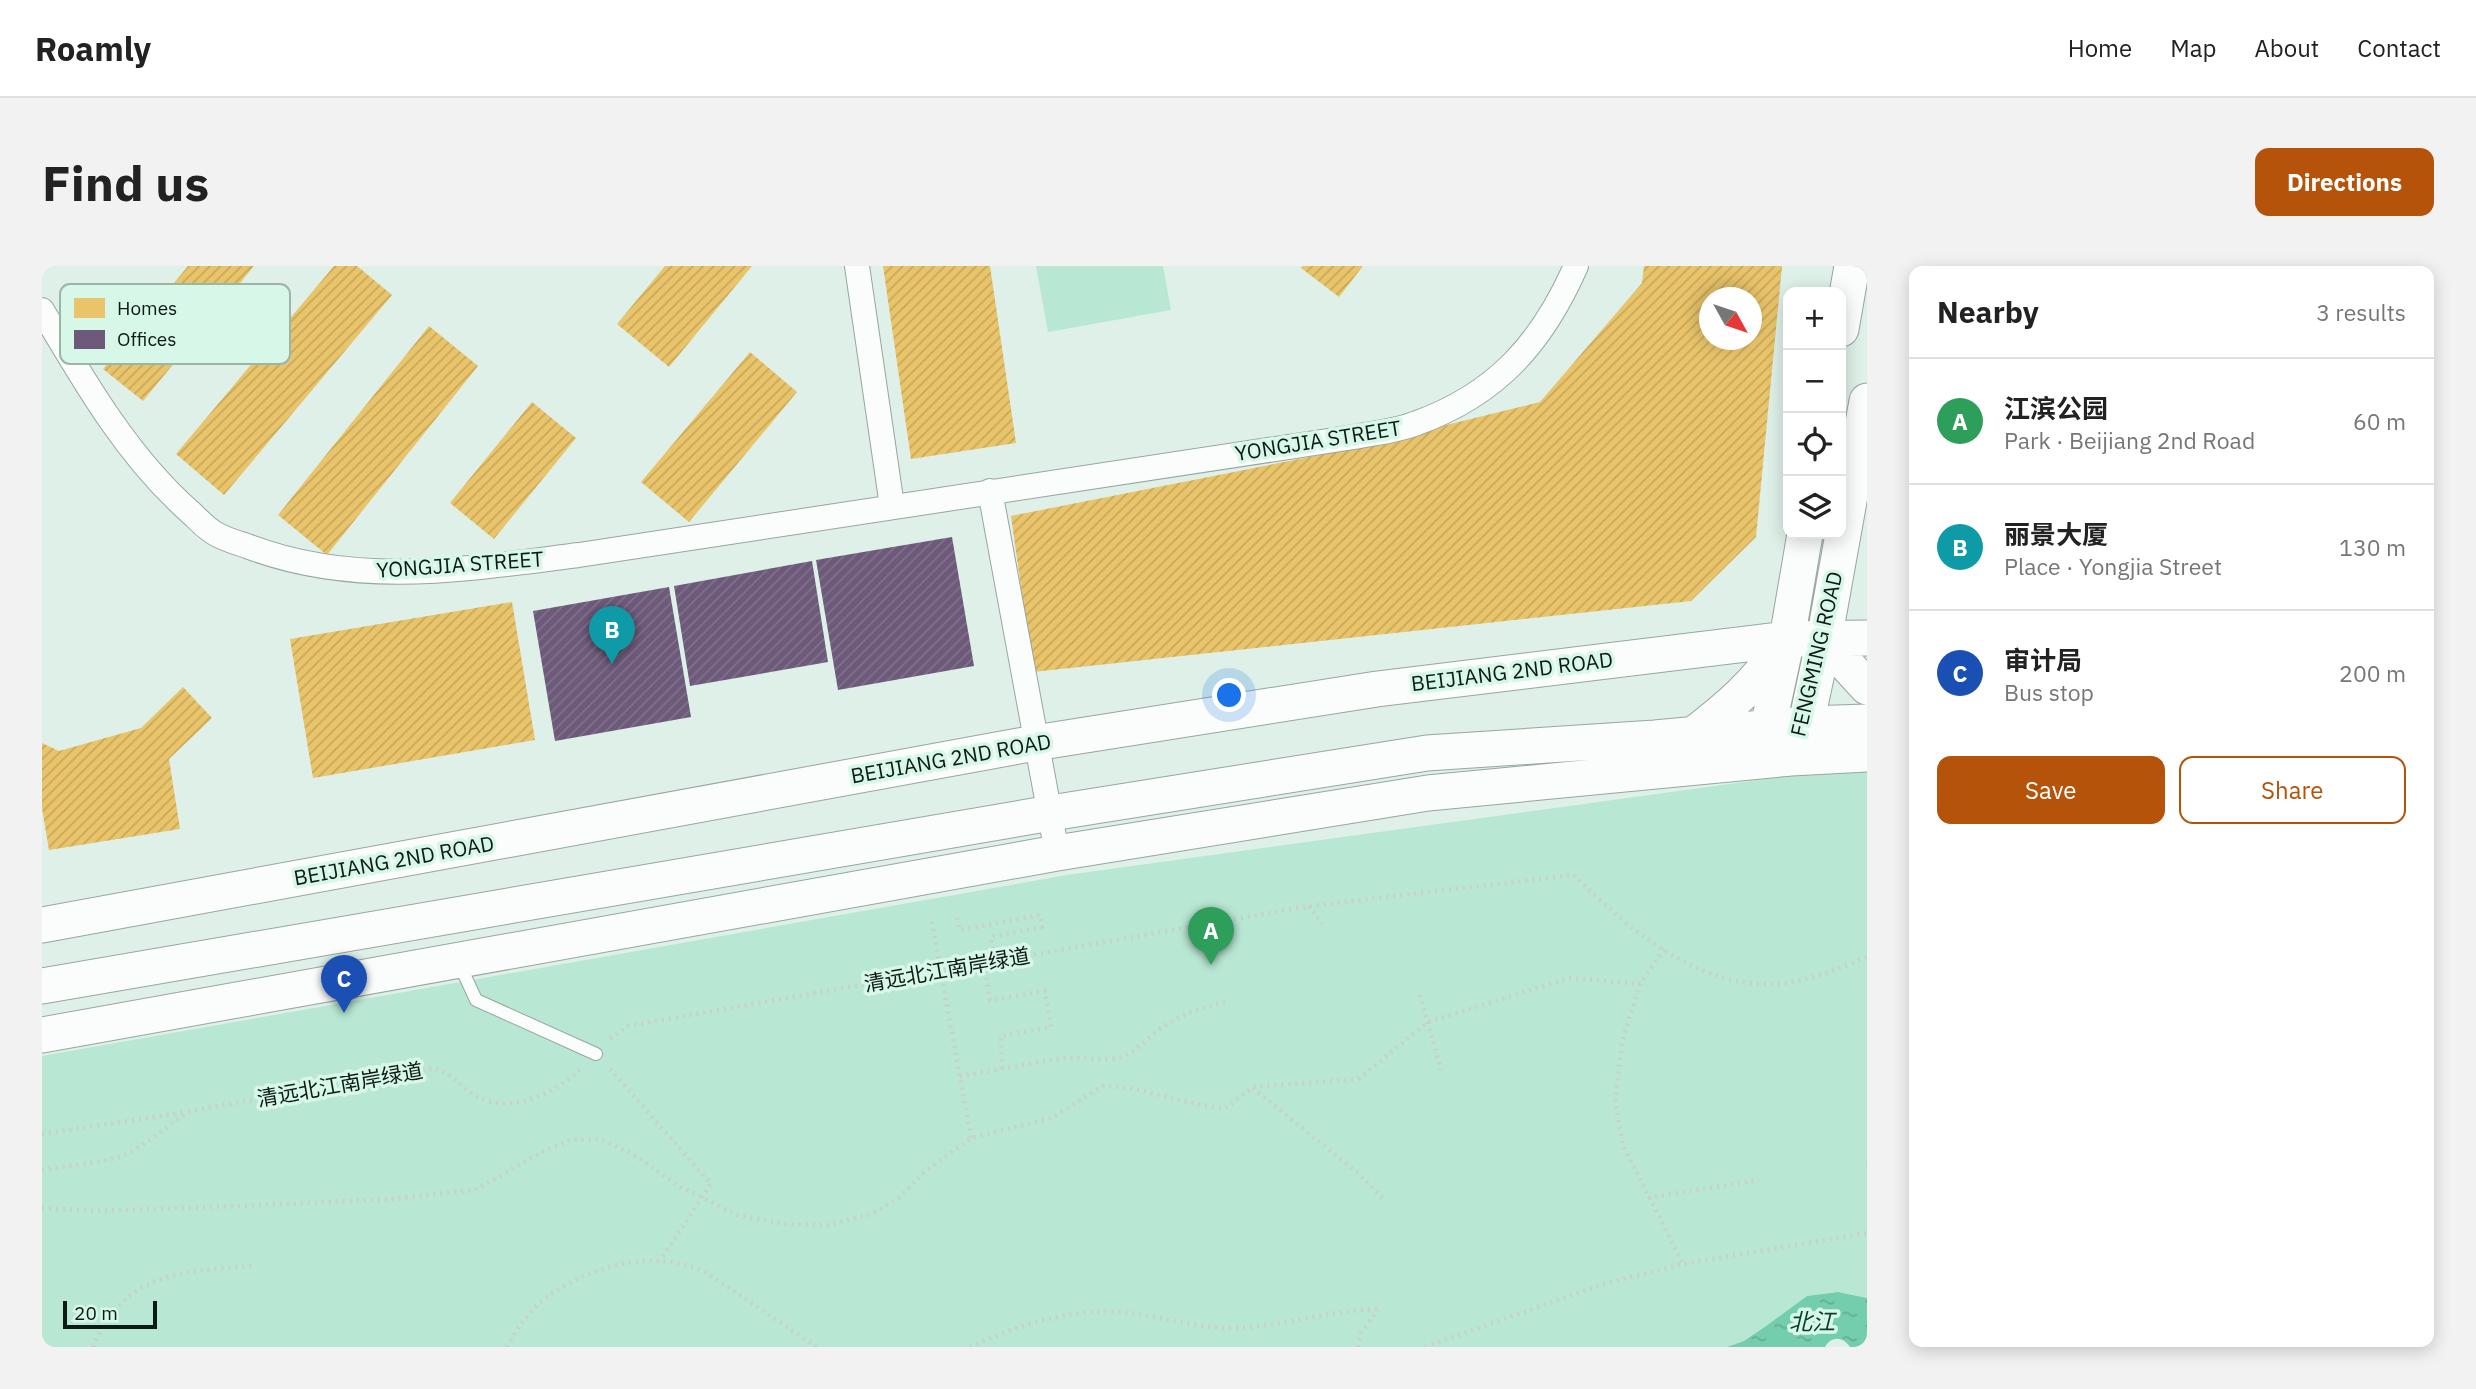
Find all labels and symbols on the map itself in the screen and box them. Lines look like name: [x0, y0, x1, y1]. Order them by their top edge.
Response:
legend: [60, 284, 290, 364]
north arrow: [1699, 287, 1762, 350]
text: Homes: [117, 296, 177, 320]
text: Offices: [117, 327, 177, 351]
street label: YONGJIA STREET: [1233, 413, 1403, 467]
street label: YONGJIA STREET: [375, 544, 544, 584]
street label: FENGMING ROAD: [1783, 568, 1849, 739]
pin: B: [589, 606, 635, 664]
street label: BEIJIANG 2ND ROAD: [1409, 645, 1614, 697]
your location: [1212, 678, 1246, 712]
street label: BEIJIANG 2ND ROAD: [848, 727, 1053, 789]
street label: BEIJIANG 2ND ROAD: [291, 829, 496, 891]
pin: A: [1188, 907, 1234, 965]
street label: 清远北江南岸绿道: [862, 941, 1032, 997]
pin: C: [321, 955, 367, 1013]
street label: 清远北江南岸绿道: [255, 1056, 425, 1112]
scale bar: [63, 1298, 158, 1330]
water label: 北江: [1789, 1306, 1838, 1336]

